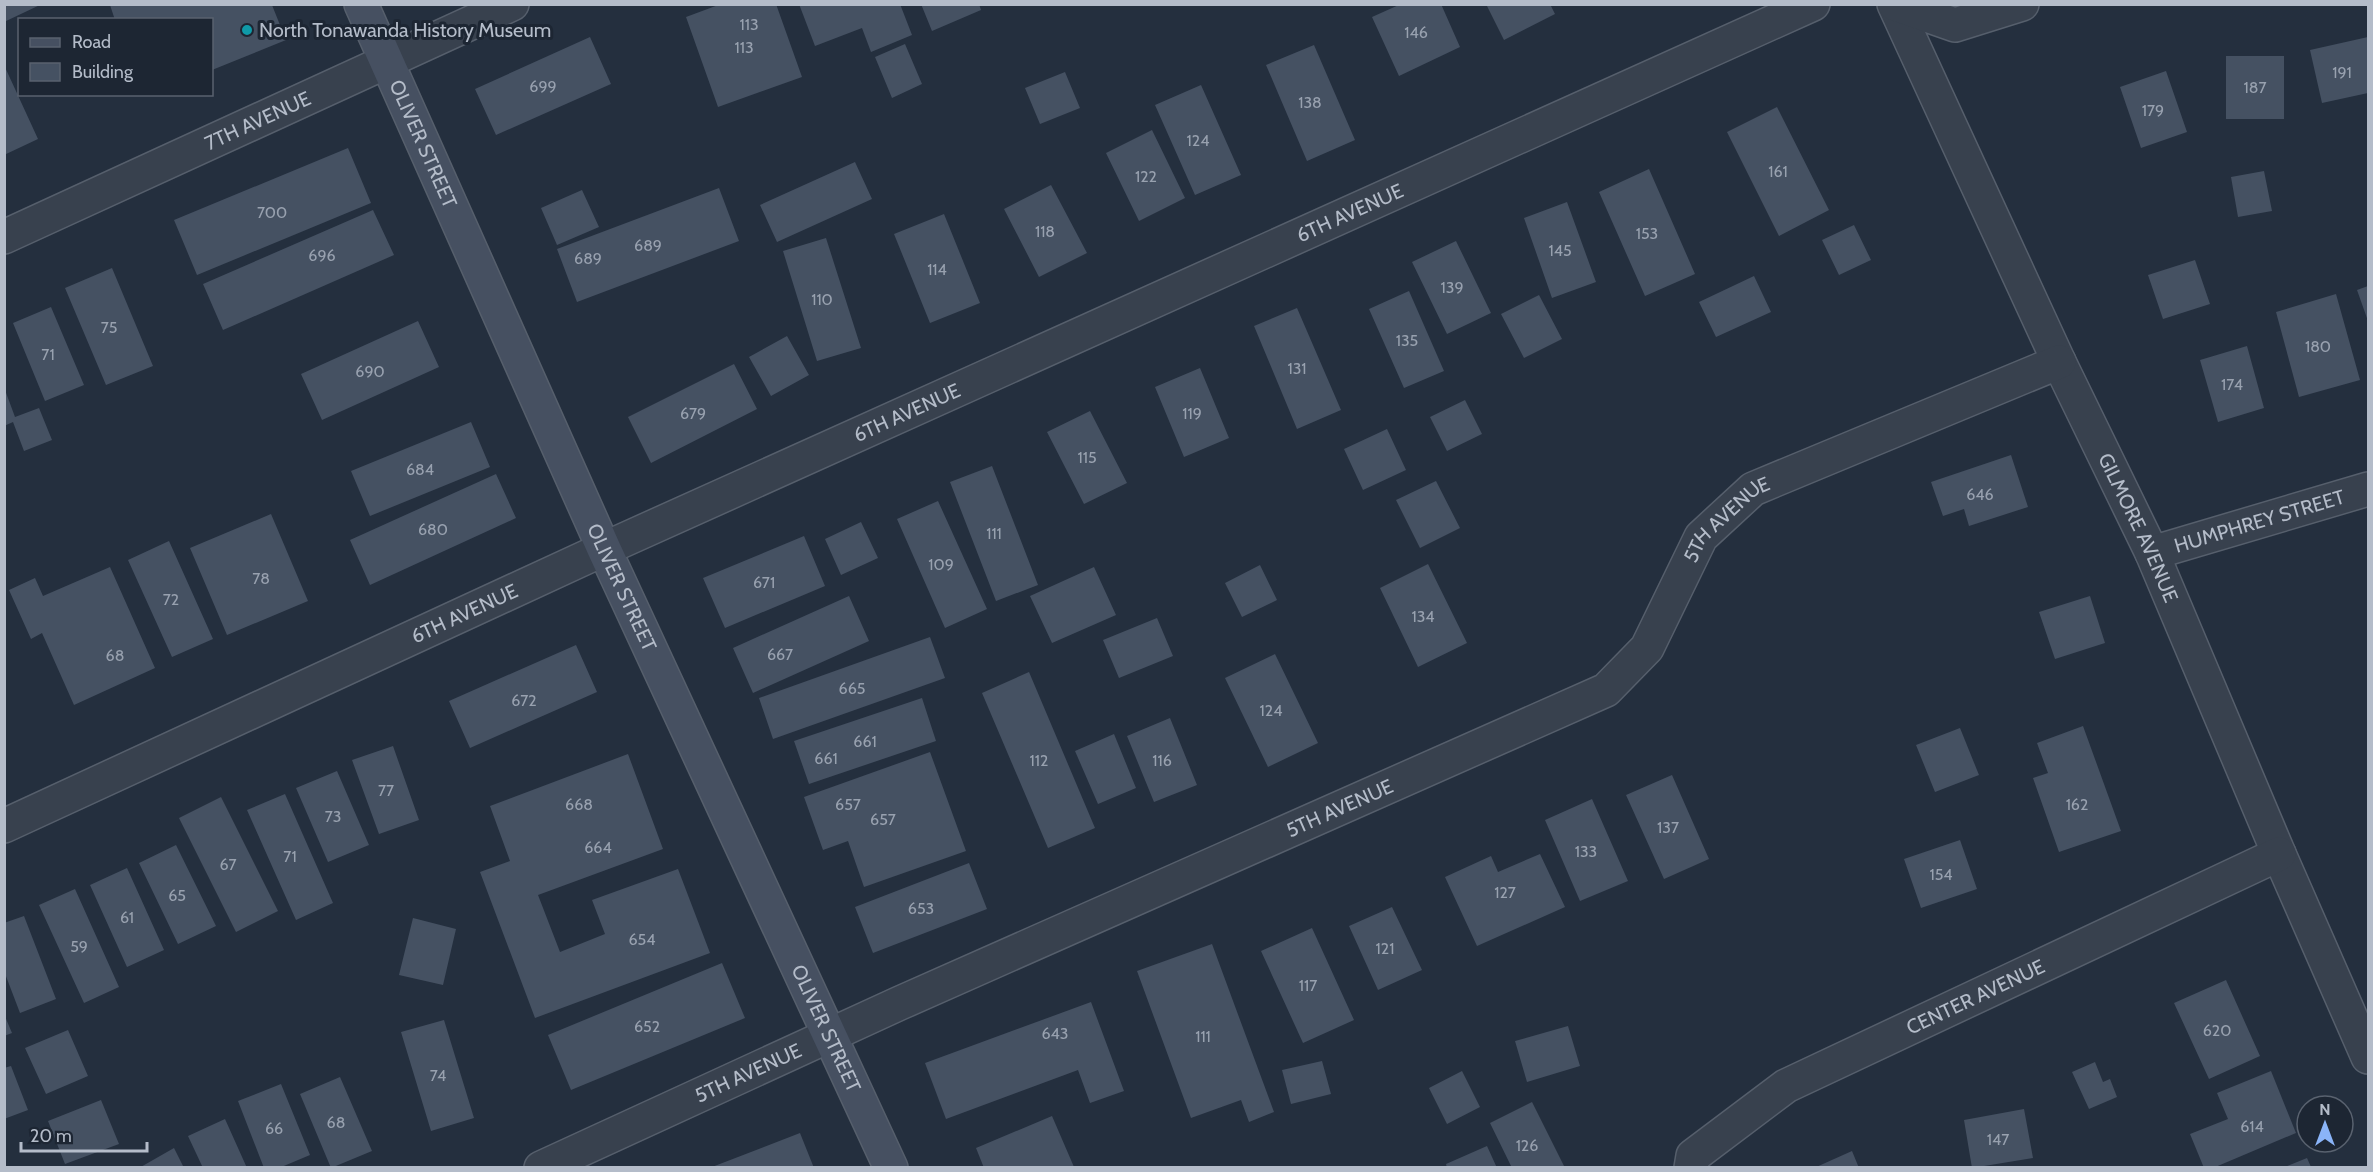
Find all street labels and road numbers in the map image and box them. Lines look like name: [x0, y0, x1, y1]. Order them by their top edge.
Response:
street label: OLIVER STREET: [384, 76, 462, 212]
street label: 7TH AVENUE: [201, 86, 314, 155]
street label: 6TH AVENUE: [1293, 178, 1407, 247]
street label: 6TH AVENUE: [850, 378, 964, 447]
street label: GILMORE AVENUE: [2093, 449, 2183, 606]
street label: 5TH AVENUE: [1679, 471, 1773, 566]
street label: HUMPHREY STREET: [2171, 485, 2348, 558]
street label: OLIVER STREET: [582, 520, 662, 655]
street label: 6TH AVENUE: [407, 579, 521, 648]
street label: 5TH AVENUE: [1282, 774, 1397, 842]
street label: CENTER AVENUE: [1902, 954, 2049, 1040]
street label: OLIVER STREET: [786, 961, 866, 1096]
street label: 5TH AVENUE: [691, 1038, 805, 1108]

